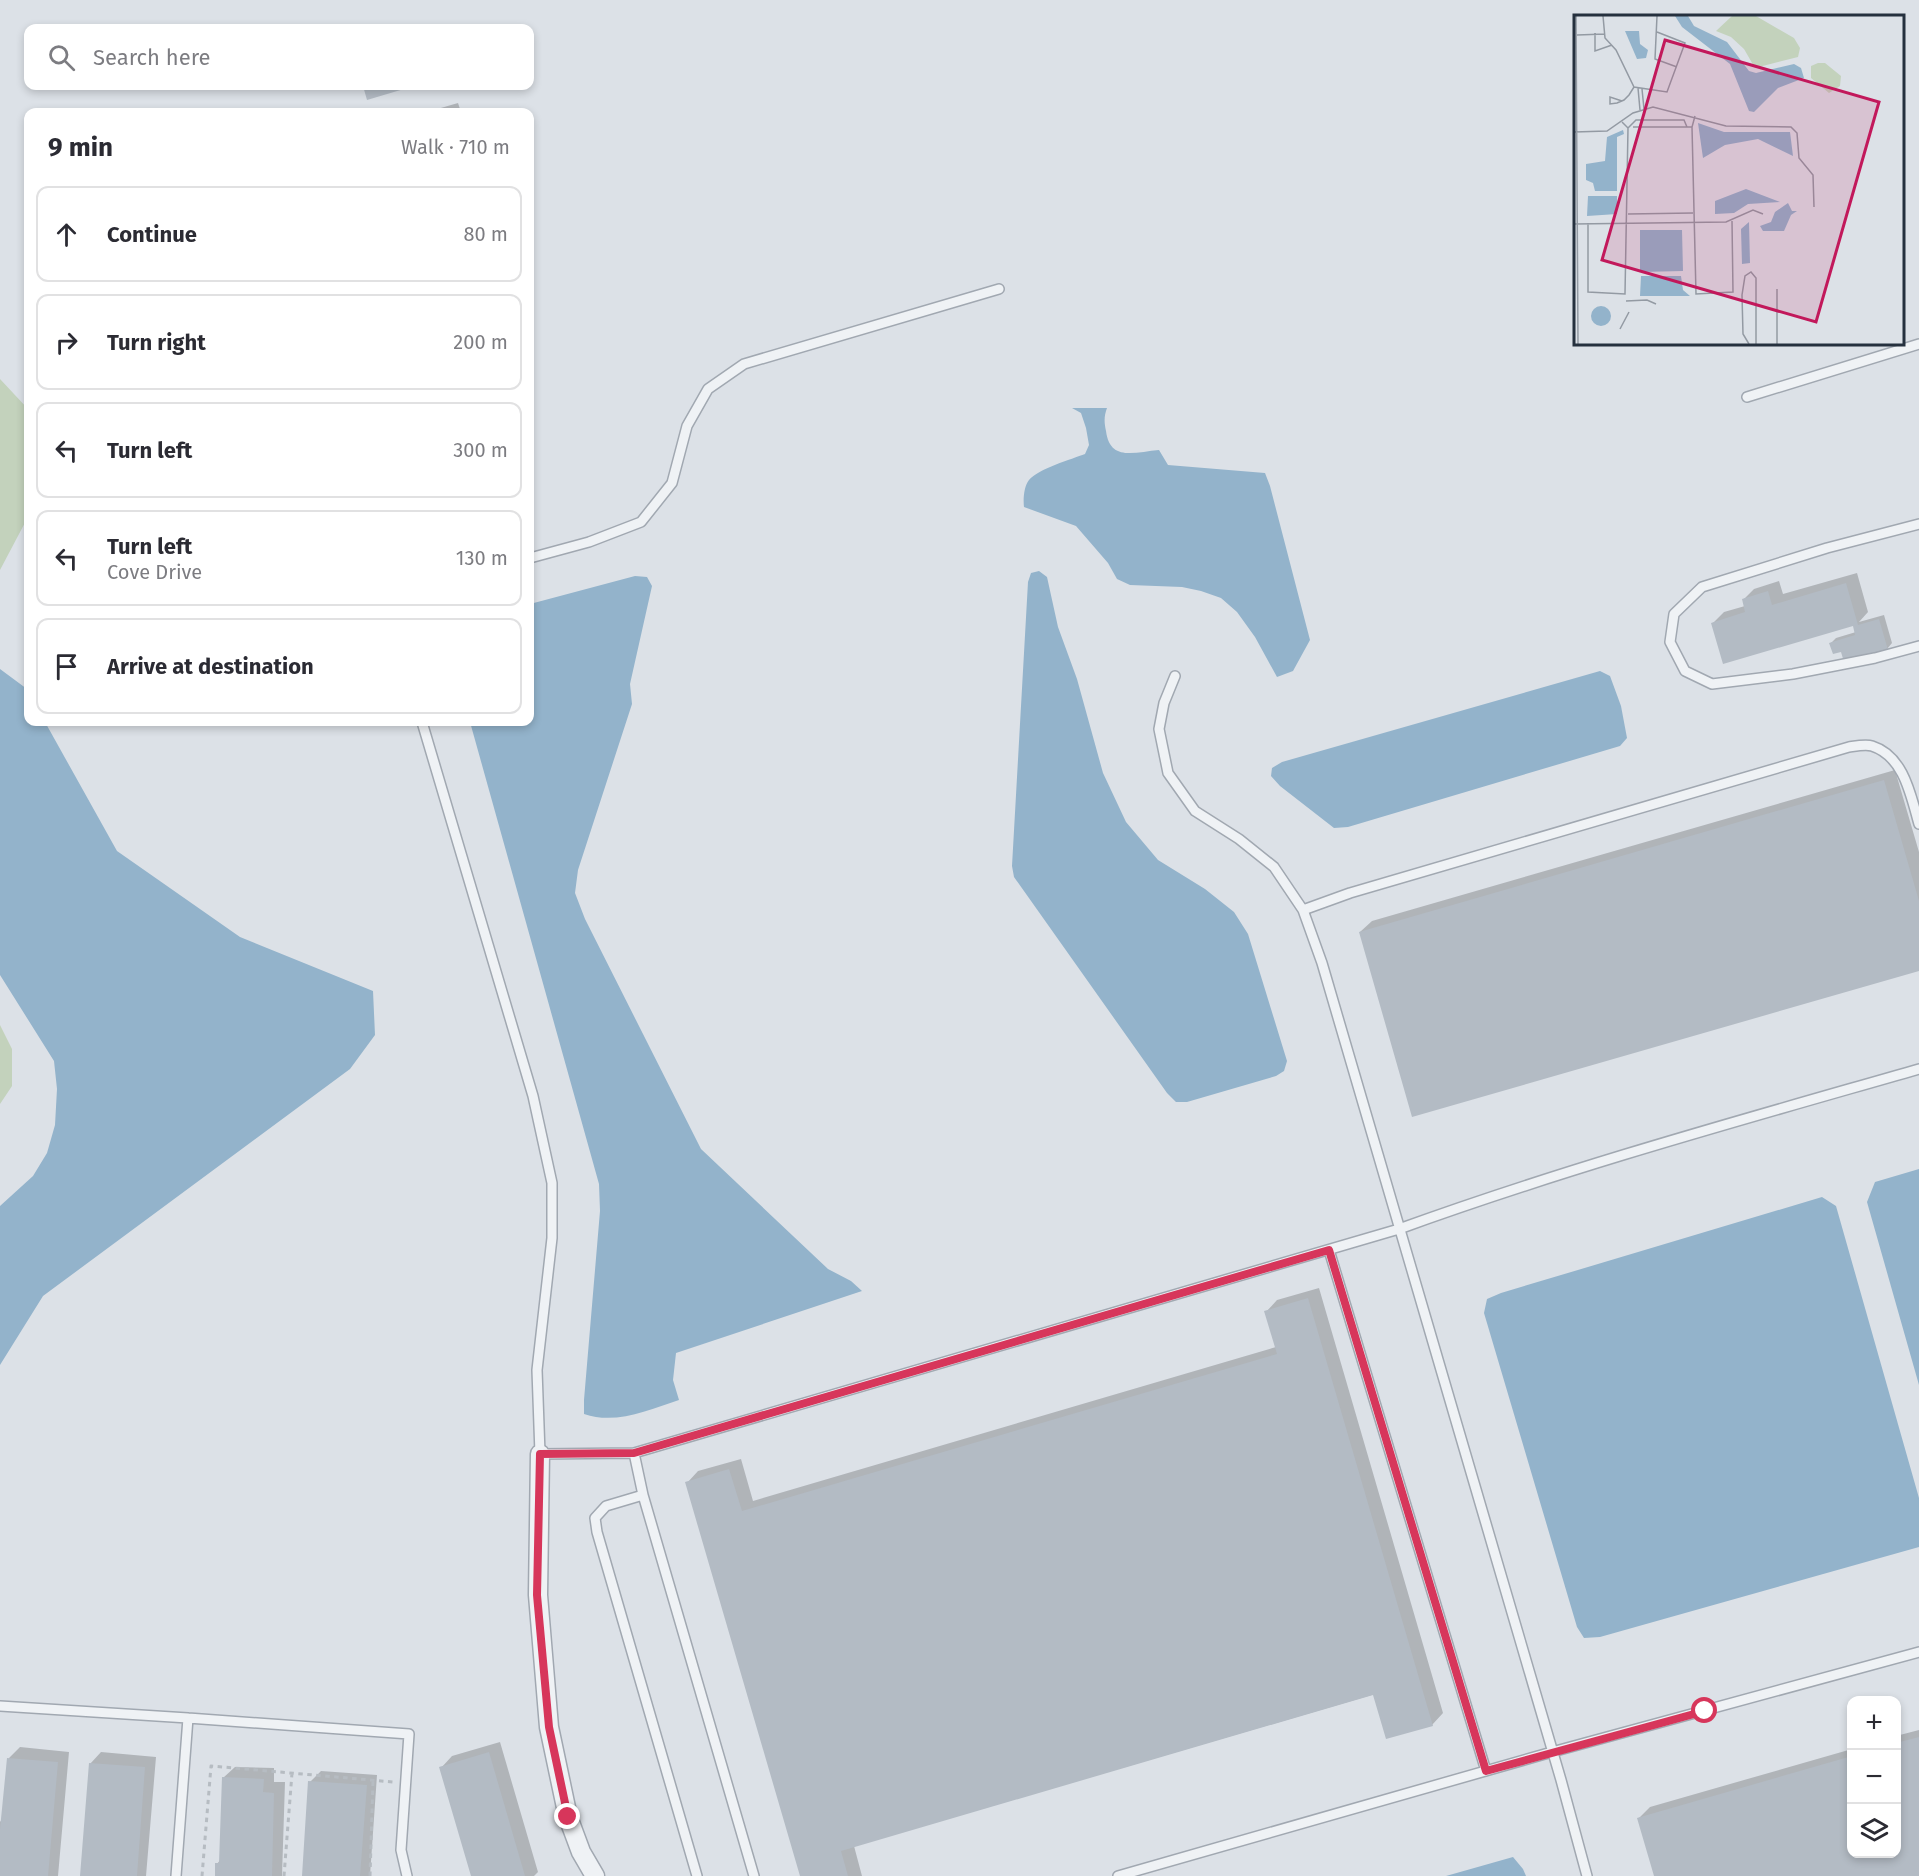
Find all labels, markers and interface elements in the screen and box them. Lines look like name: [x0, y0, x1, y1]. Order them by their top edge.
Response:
inset map: [1574, 15, 1904, 345]
search box: [24, 24, 534, 90]
icon: search: [45, 41, 78, 74]
text: Search here: [93, 44, 211, 71]
text: 9 min: [48, 132, 113, 163]
text: Walk · 710 m: [401, 135, 510, 159]
icon: ahead: [50, 218, 83, 251]
text: Continue: [107, 221, 197, 248]
text: 80 m: [463, 222, 508, 246]
icon: right: [50, 326, 83, 359]
text: Turn right: [107, 329, 206, 356]
text: 200 m: [453, 330, 508, 354]
icon: left: [50, 434, 83, 467]
text: Turn left: [107, 437, 192, 464]
text: 300 m: [453, 438, 508, 462]
text: Turn left: [107, 533, 192, 560]
icon: left: [50, 542, 83, 575]
text: 130 m: [456, 546, 508, 570]
text: Cove Drive: [107, 560, 202, 584]
icon: arrive: [50, 650, 83, 683]
text: Arrive at destination: [107, 653, 314, 680]
map controls: [1847, 1696, 1901, 1858]
button: +: [1847, 1696, 1901, 1750]
route start: [1691, 1697, 1717, 1723]
button: −: [1847, 1750, 1901, 1804]
route end: [554, 1803, 580, 1829]
button: layers: [1847, 1804, 1901, 1858]

